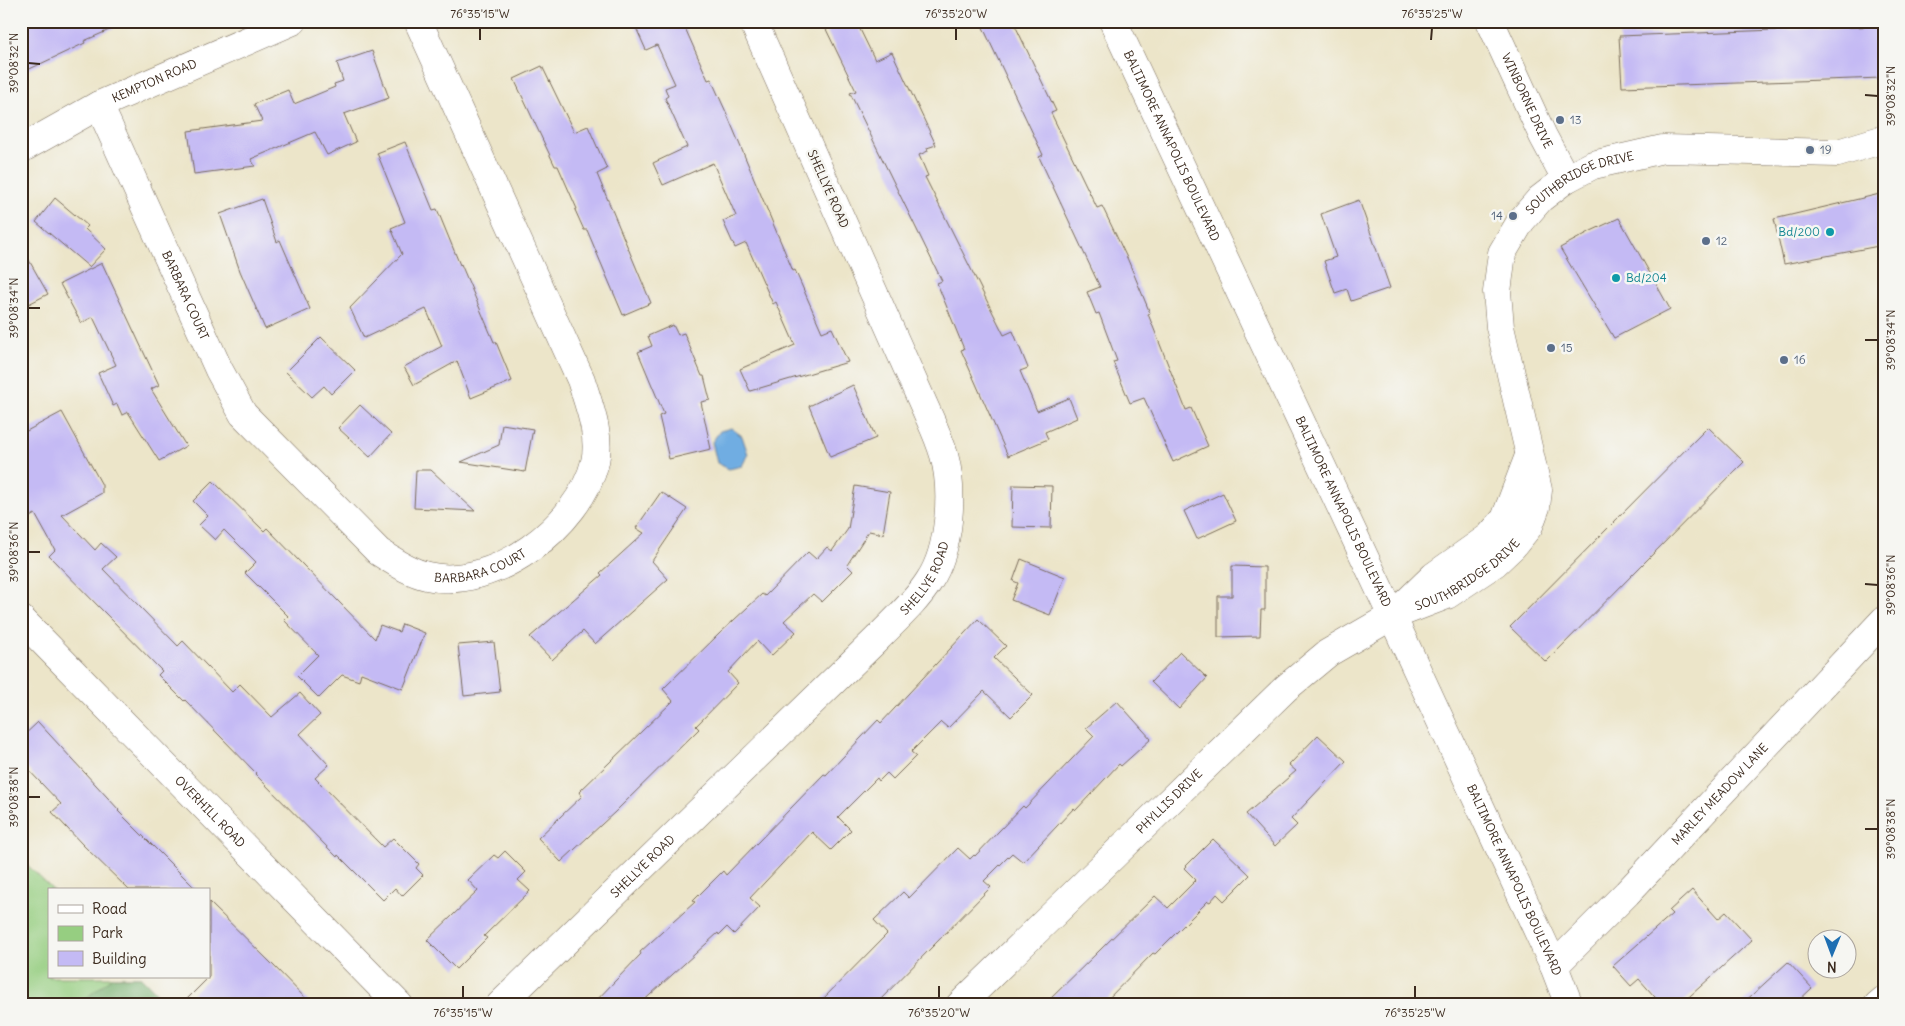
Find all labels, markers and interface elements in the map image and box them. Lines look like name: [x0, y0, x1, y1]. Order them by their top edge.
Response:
text: 76°35'15"W: [450, 6, 510, 21]
text: 76°35'20"W: [925, 6, 987, 21]
text: 76°35'25"W: [1401, 6, 1463, 21]
text: 39°08'32"N: [6, 33, 21, 93]
street label: BALTIMORE ANNAPOLIS BOULEVARD: [1121, 48, 1223, 244]
street label: WINBORNE DRIVE: [1499, 51, 1556, 151]
street label: KEMPTON ROAD: [110, 56, 199, 105]
text: 39°08'32"N: [1883, 66, 1898, 126]
place label: 13: [1570, 112, 1582, 127]
marker: 13: [1554, 114, 1566, 126]
place label: 19: [1820, 142, 1832, 157]
marker: 19: [1804, 144, 1816, 156]
street label: SHELLYE ROAD: [805, 147, 852, 230]
street label: SOUTHBRIDGE DRIVE: [1522, 148, 1635, 217]
place label: 14: [1491, 208, 1503, 223]
marker: 14: [1507, 210, 1519, 222]
place label: Bd/200: [1778, 224, 1820, 239]
marker: Bd/200: [1824, 226, 1836, 238]
place label: 12: [1716, 233, 1728, 248]
marker: 12: [1700, 235, 1712, 247]
street label: BARBARA COURT: [159, 248, 212, 342]
place label: Bd/204: [1626, 270, 1667, 285]
marker: Bd/204: [1610, 272, 1622, 284]
text: 39°08'34"N: [6, 278, 21, 338]
text: 39°08'34"N: [1883, 310, 1898, 370]
place label: 15: [1561, 340, 1573, 355]
marker: 15: [1545, 342, 1557, 354]
place label: 16: [1794, 352, 1806, 367]
marker: 16: [1778, 354, 1790, 366]
street label: BALTIMORE ANNAPOLIS BOULEVARD: [1292, 414, 1395, 609]
text: 39°08'36"N: [6, 522, 21, 582]
street label: SOUTHBRIDGE DRIVE: [1413, 536, 1523, 614]
street label: SHELLYE ROAD: [897, 540, 951, 618]
street label: BARBARA COURT: [434, 546, 528, 585]
text: 39°08'36"N: [1883, 555, 1898, 615]
street label: MARLEY MEADOW LANE: [1668, 740, 1771, 848]
street label: PHYLLIS DRIVE: [1133, 766, 1205, 837]
text: 39°08'38"N: [6, 767, 21, 827]
street label: OVERHILL ROAD: [172, 773, 249, 851]
street label: BALTIMORE ANNAPOLIS BOULEVARD: [1464, 782, 1565, 978]
text: 39°08'38"N: [1883, 799, 1898, 859]
street label: SHELLYE ROAD: [607, 831, 678, 901]
legend: [48, 888, 210, 978]
text: Road: [92, 899, 127, 918]
text: Park: [92, 923, 123, 942]
north arrow: [1808, 928, 1858, 978]
text: Building: [92, 949, 147, 968]
text: N: [1827, 958, 1837, 976]
text: 76°35'15"W: [433, 1005, 493, 1020]
text: 76°35'20"W: [908, 1005, 970, 1020]
text: 76°35'25"W: [1384, 1005, 1446, 1020]

